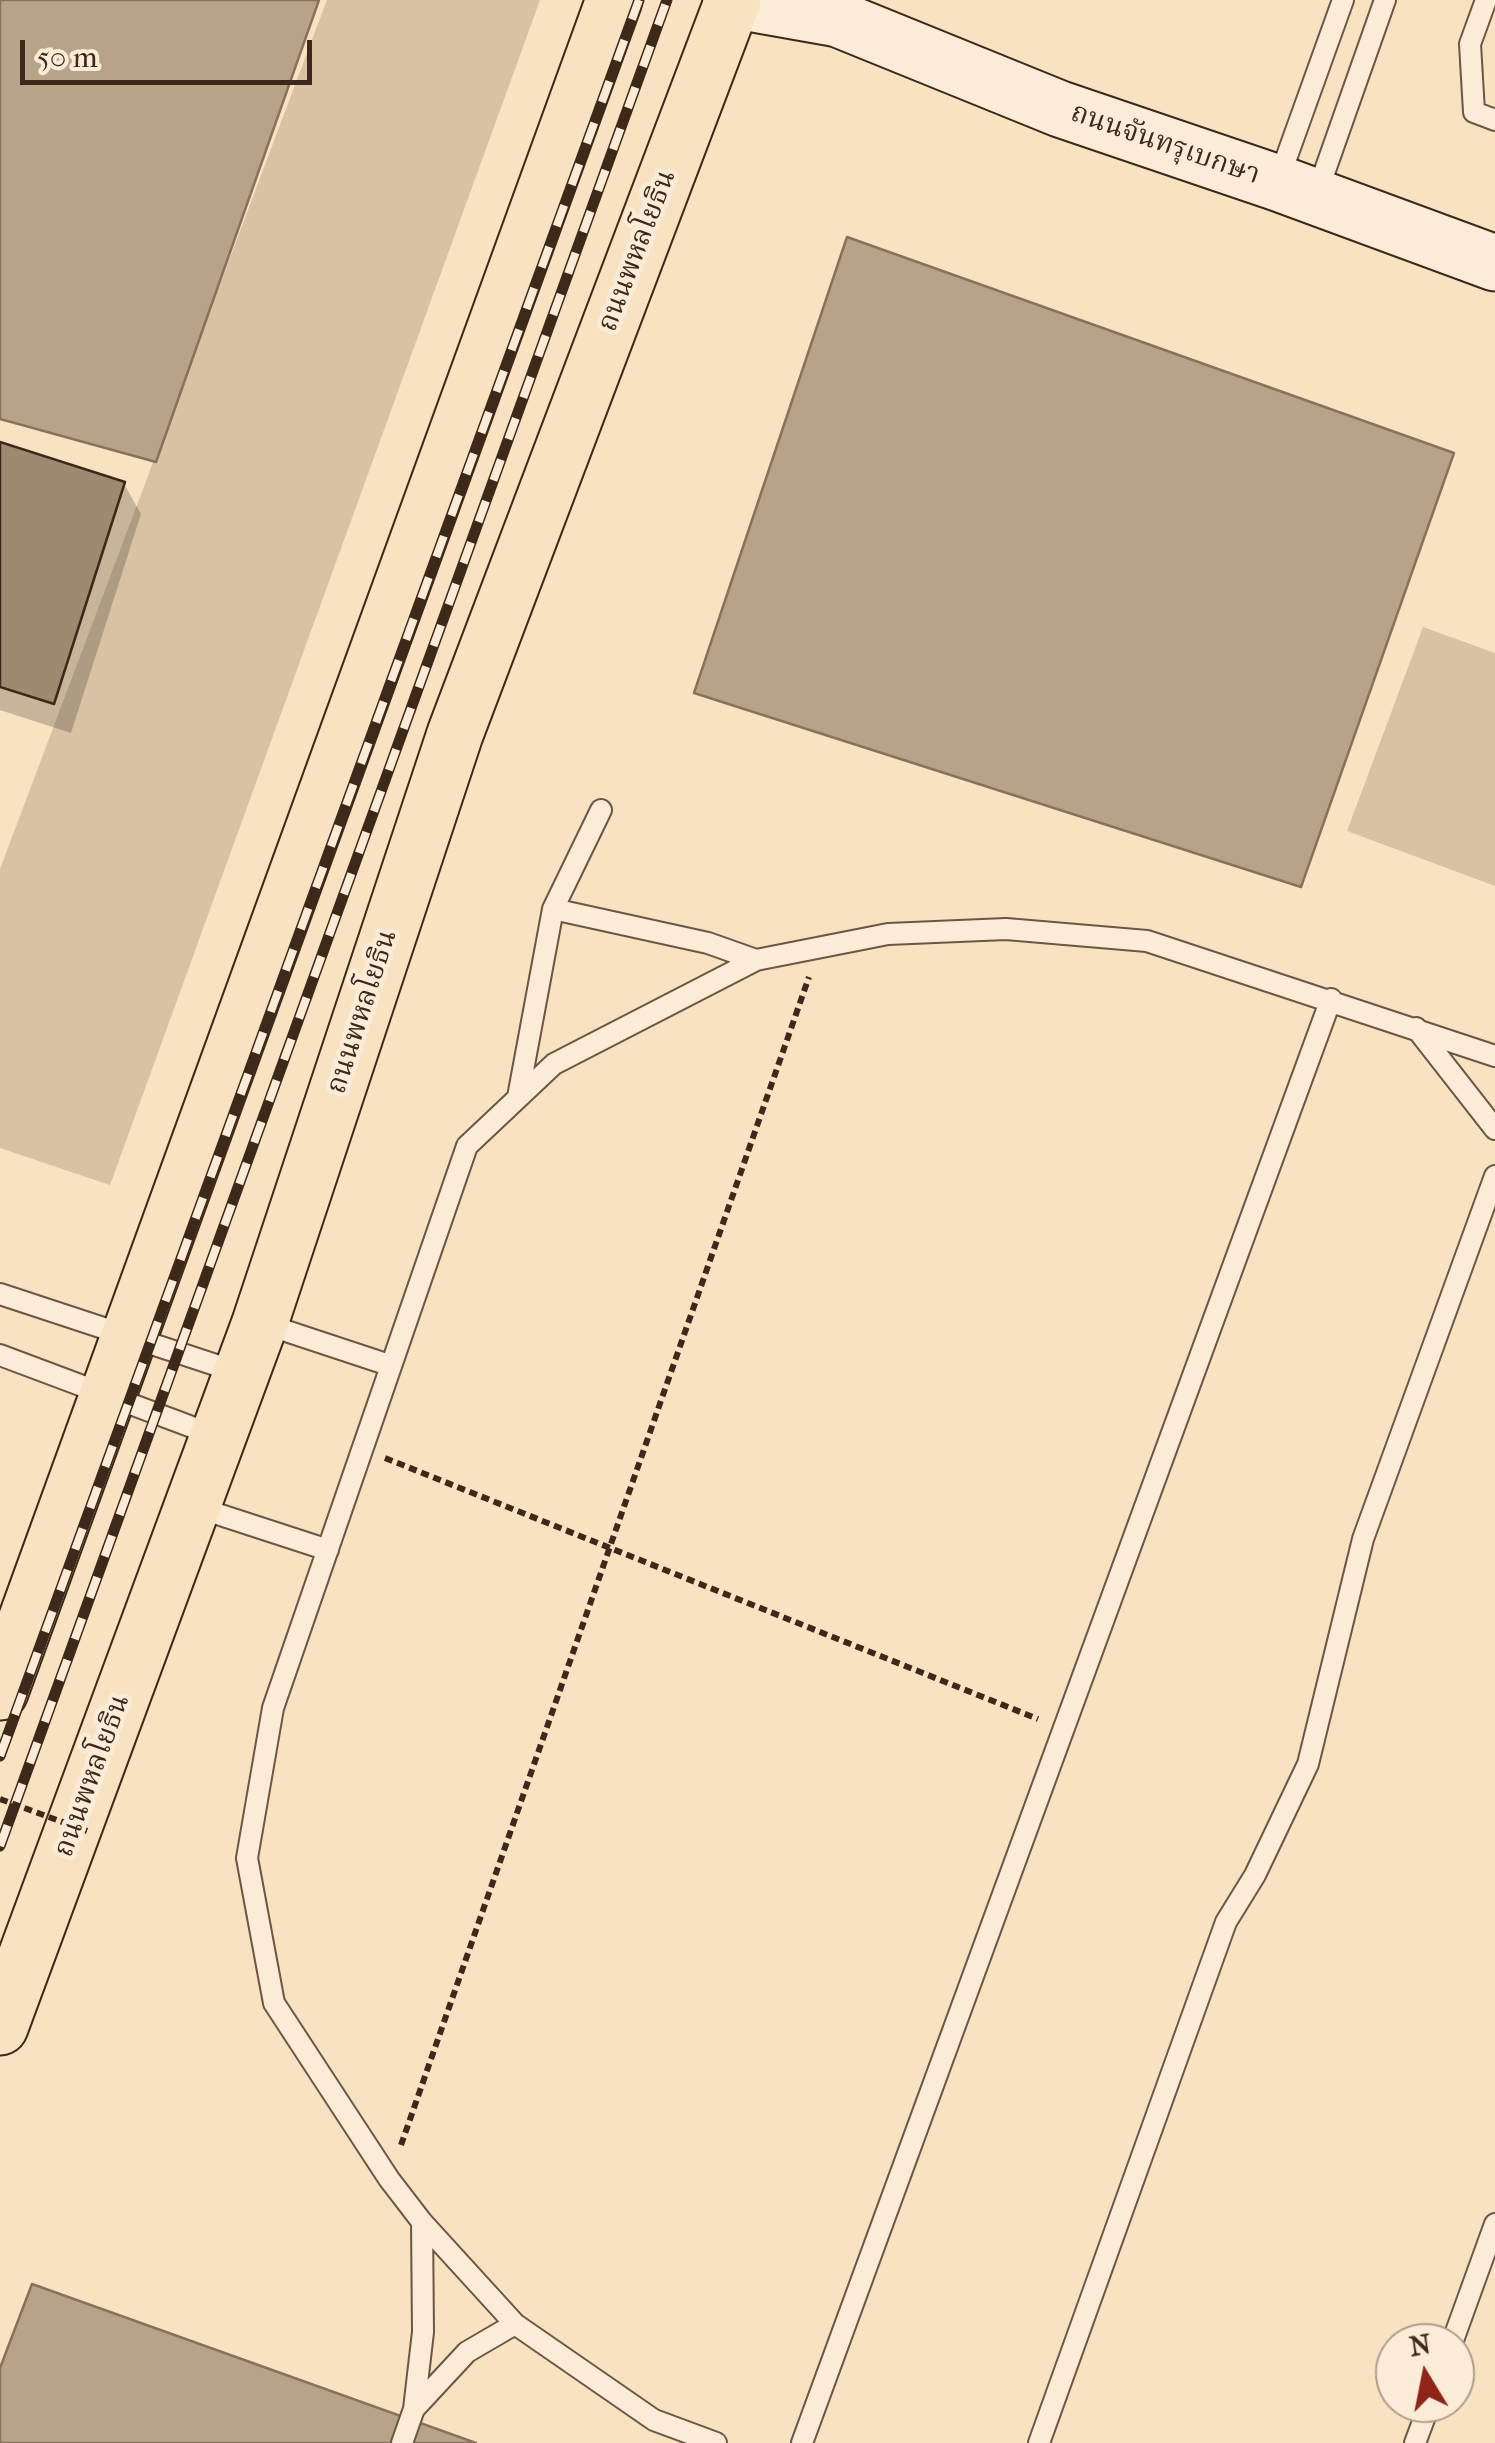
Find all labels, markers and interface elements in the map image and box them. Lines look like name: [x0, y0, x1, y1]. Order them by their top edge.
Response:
scale bar: [25, 20, 318, 82]
text: 50 m: [37, 40, 98, 75]
street label: ถนนจันทรุเบกษา: [1066, 97, 1264, 193]
street label: ถนนพหลโยธิน: [592, 165, 684, 337]
street label: ถนนพหลโยธิน: [321, 926, 405, 1098]
street label: ถนนพหลโยธิน: [48, 1690, 138, 1862]
north arrow: [1375, 2323, 1475, 2423]
text: N: [1407, 2327, 1433, 2363]

